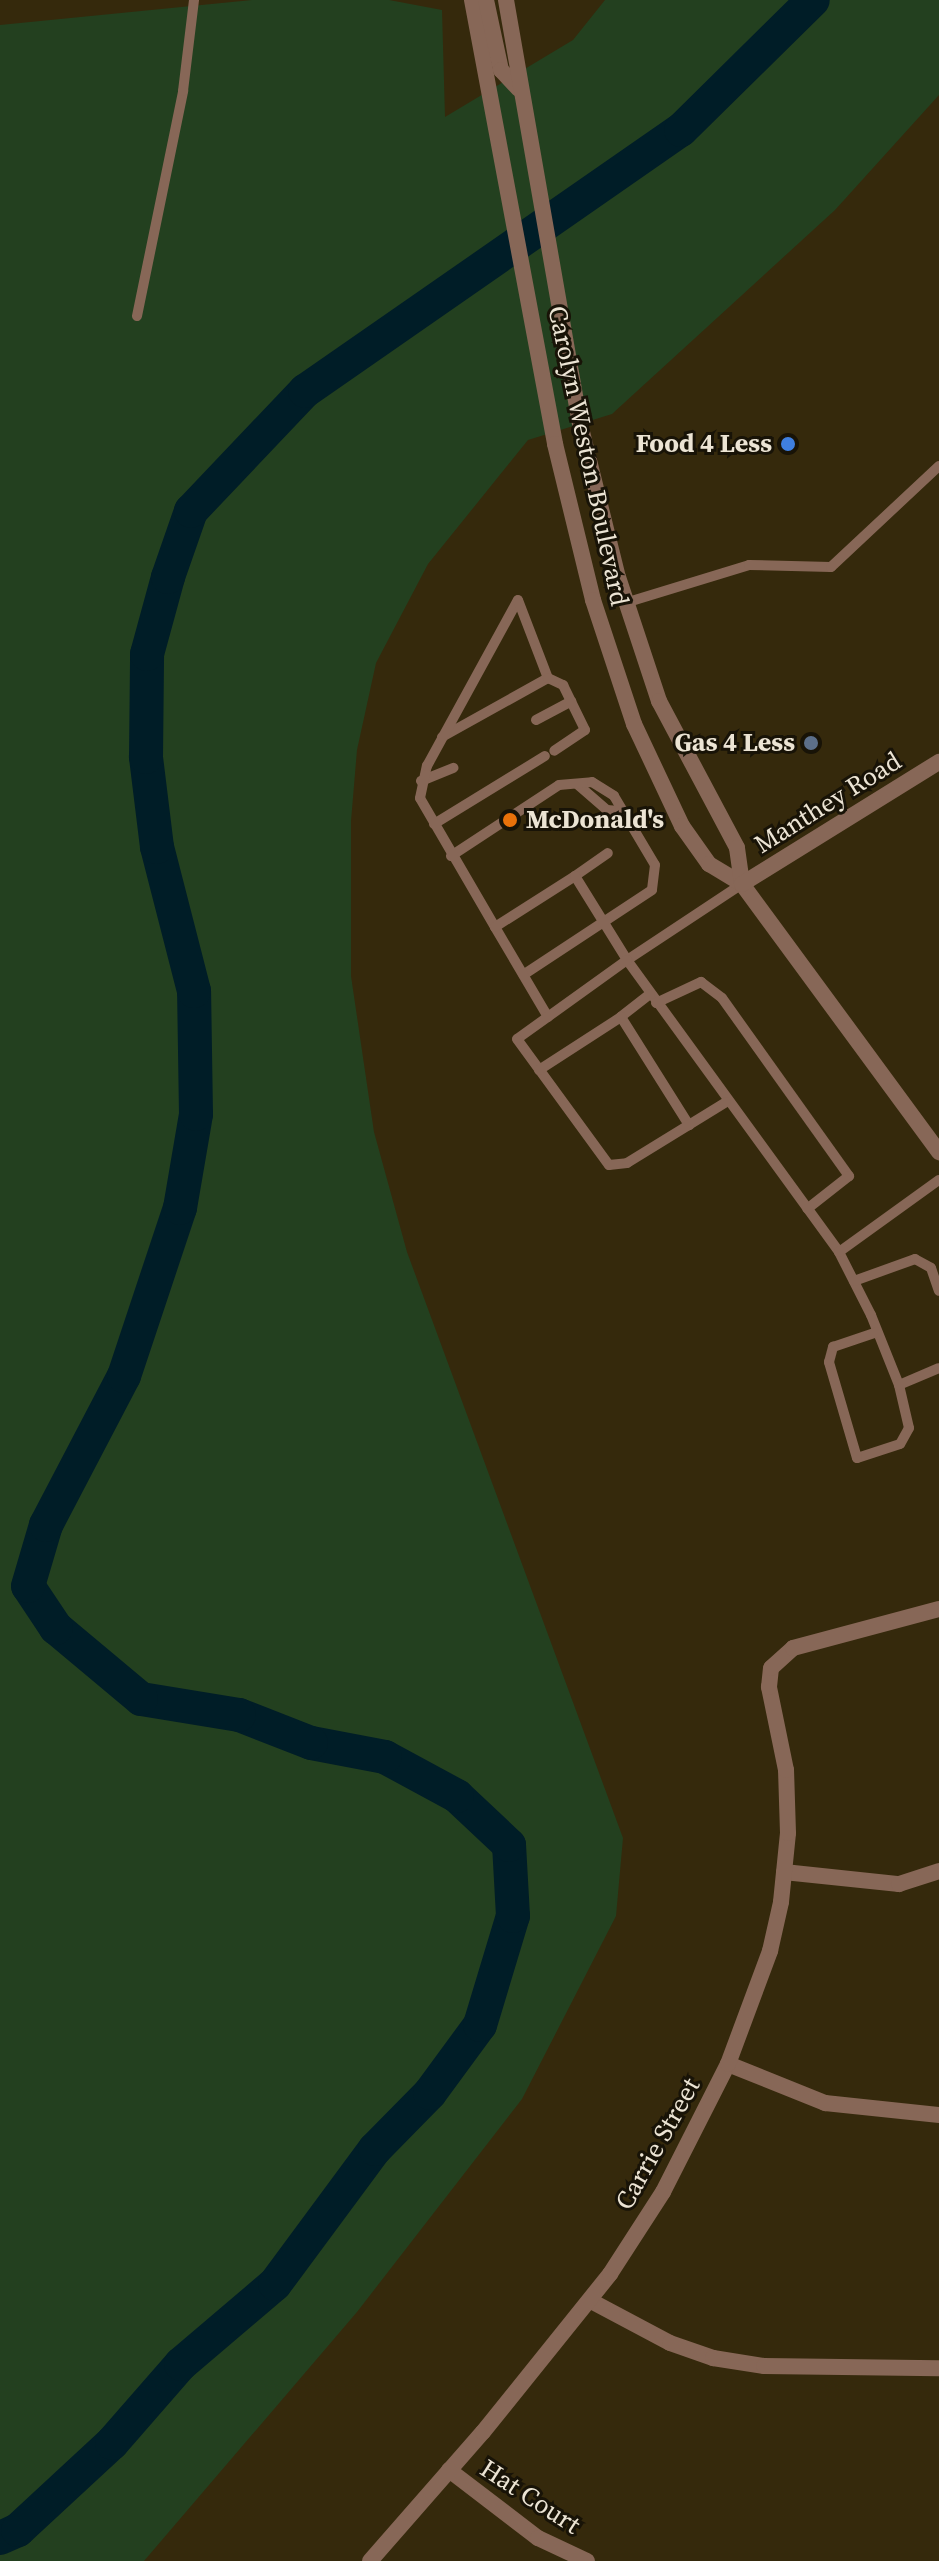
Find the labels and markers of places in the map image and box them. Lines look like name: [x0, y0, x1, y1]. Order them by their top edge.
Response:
place label: Food 4 Less: [636, 428, 772, 460]
marker: Food 4 Less: [779, 435, 797, 453]
place label: Gas 4 Less: [674, 727, 795, 759]
marker: Gas 4 Less: [802, 734, 820, 752]
place label: McDonald's: [526, 804, 664, 836]
marker: McDonald's: [501, 811, 519, 829]

